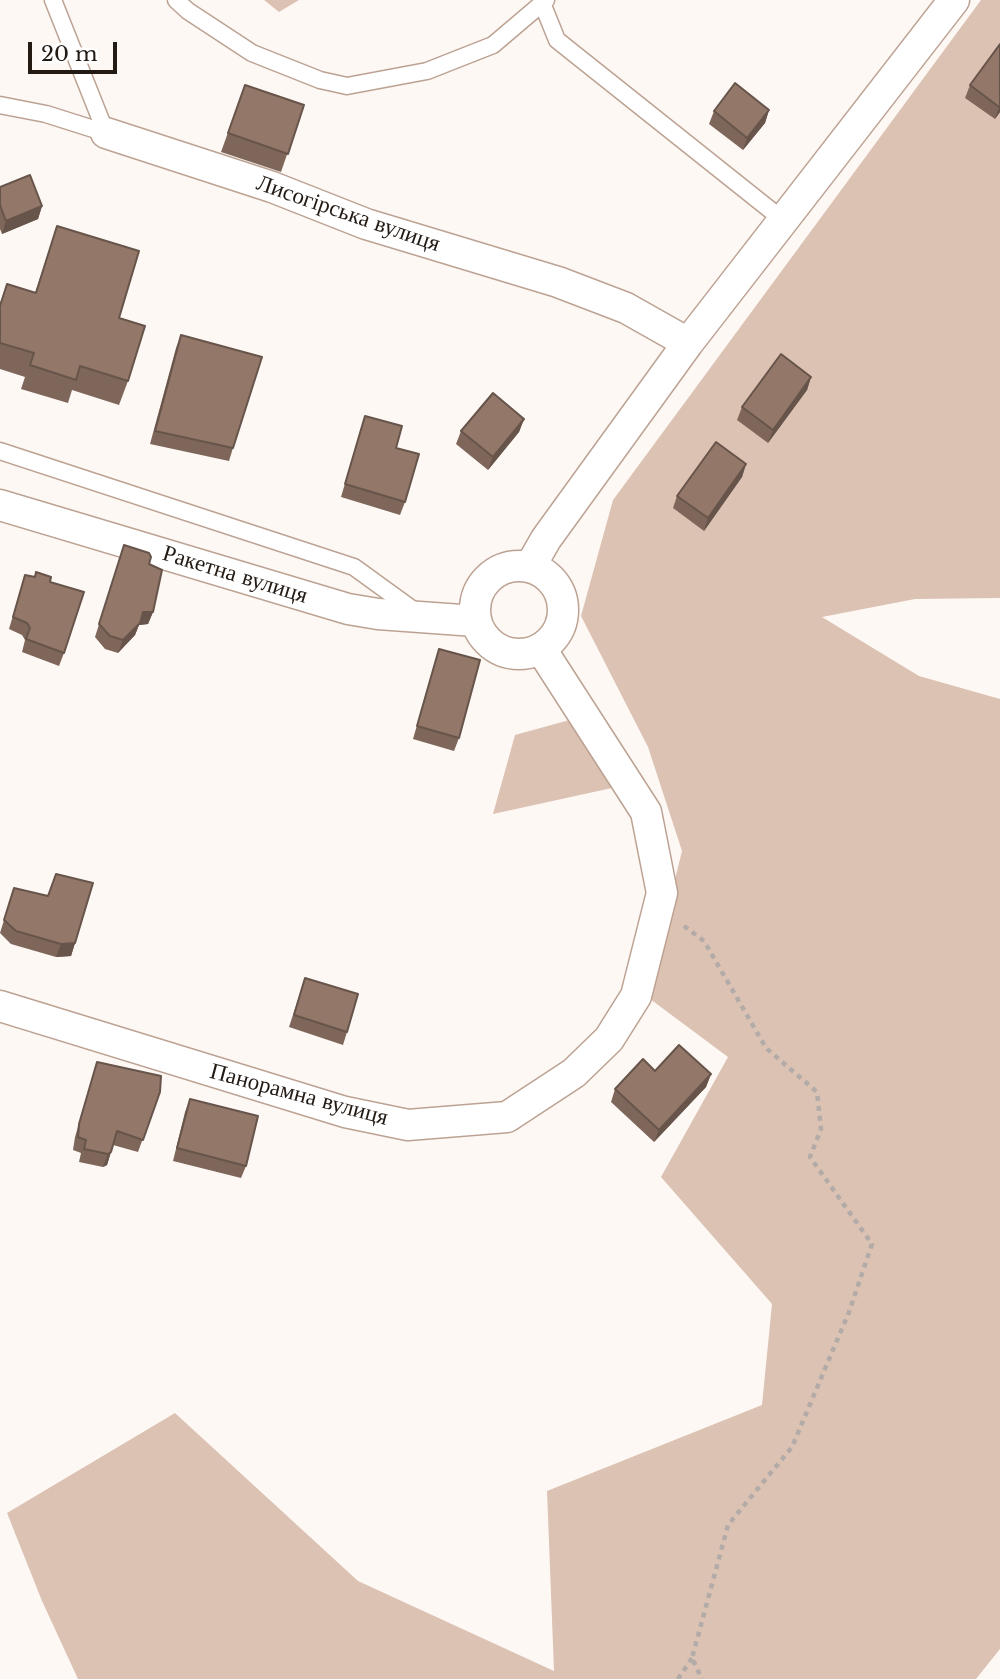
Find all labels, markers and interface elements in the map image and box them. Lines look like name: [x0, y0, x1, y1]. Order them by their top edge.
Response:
scale bar: [32, 28, 121, 72]
text: 20 m: [41, 41, 98, 67]
street label: Лисогірська вулиця: [252, 170, 444, 258]
street label: Ракетна вулиця: [159, 540, 311, 610]
street label: Панорамна вулиця: [207, 1058, 391, 1132]

